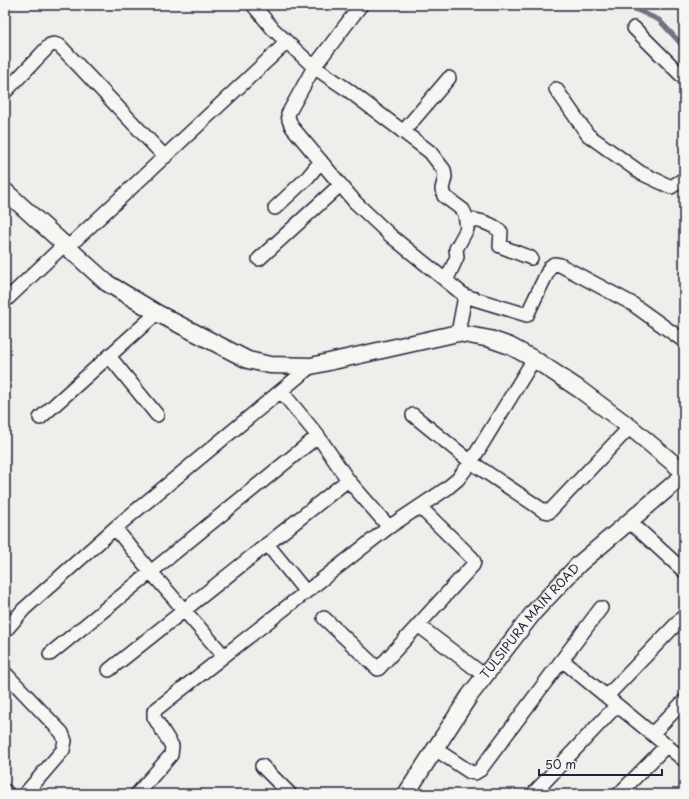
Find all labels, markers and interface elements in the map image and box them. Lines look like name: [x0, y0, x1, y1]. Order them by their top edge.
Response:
street label: TULSIPURA MAIN ROAD: [476, 559, 583, 682]
scale bar: [539, 751, 662, 777]
text: 50 m: [545, 755, 576, 773]

